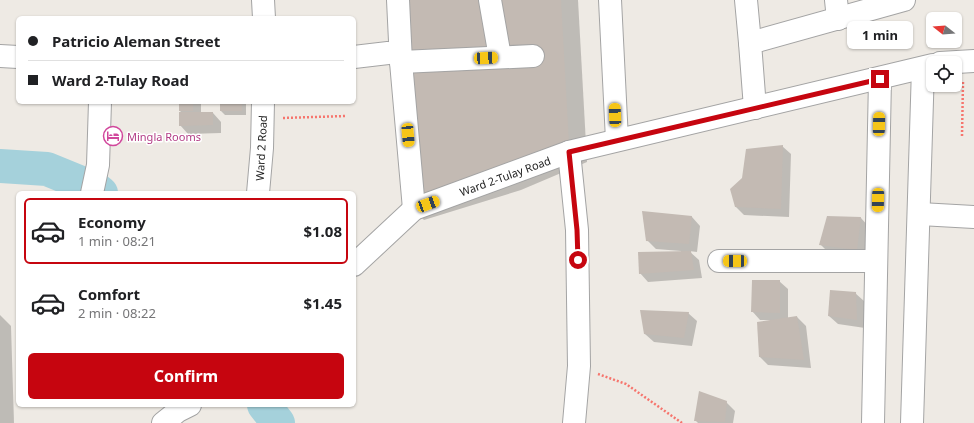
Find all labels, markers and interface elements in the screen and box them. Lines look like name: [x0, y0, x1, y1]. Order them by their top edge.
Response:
north arrow: [926, 12, 962, 48]
map controls: [926, 12, 962, 92]
callout: 1 min: [847, 21, 913, 49]
text: 1 min: [862, 26, 898, 44]
text: Patricio Aleman Street: [52, 31, 220, 51]
car: [474, 51, 498, 65]
button: locate: [926, 56, 962, 92]
text: Ward 2-Tulay Road: [52, 70, 189, 90]
route end: [871, 70, 889, 88]
car: [609, 103, 621, 127]
car: [873, 112, 885, 136]
street label: Ward 2 Road: [252, 115, 270, 181]
car: [401, 123, 415, 147]
hotel icon: Mingla Rooms: [102, 125, 124, 147]
place label: Mingla Rooms: [127, 129, 201, 144]
street label: Ward 2-Tulay Road: [457, 153, 553, 199]
car: [872, 188, 884, 212]
car: [415, 194, 441, 214]
text: Economy: [78, 212, 146, 232]
icon: car: [30, 213, 66, 249]
text: $1.08: [303, 221, 342, 241]
text: 1 min · 08:21: [78, 232, 156, 250]
route start: [569, 251, 587, 269]
car: [723, 255, 747, 267]
text: Comfort: [78, 284, 140, 304]
icon: car: [30, 285, 66, 321]
text: $1.45: [303, 293, 342, 313]
text: 2 min · 08:22: [78, 304, 156, 322]
button: Confirm: [28, 353, 344, 399]

